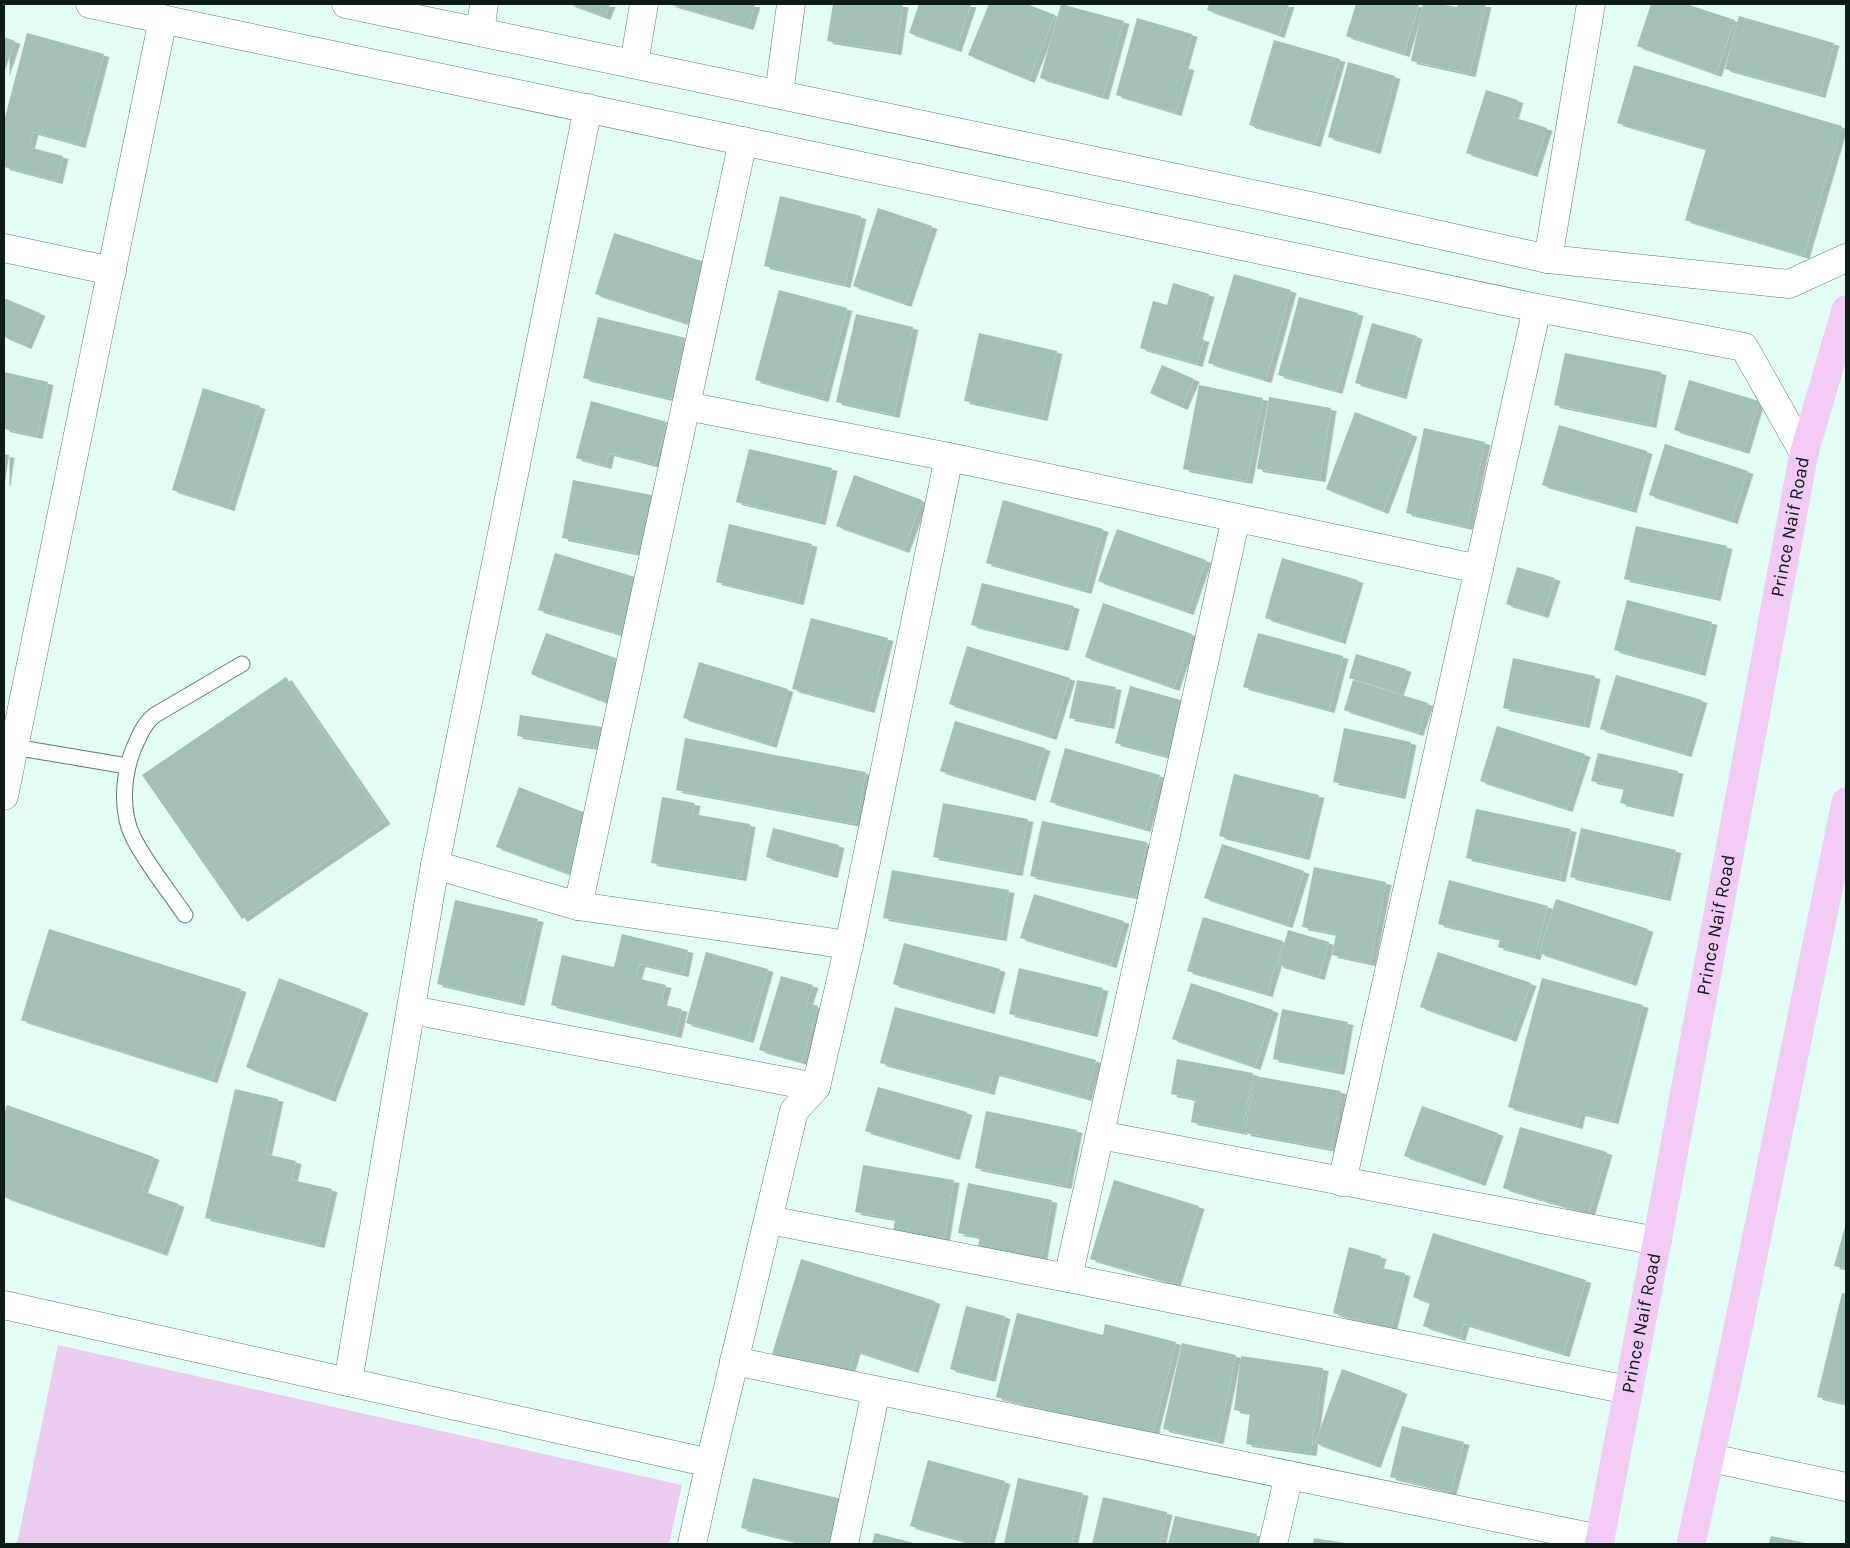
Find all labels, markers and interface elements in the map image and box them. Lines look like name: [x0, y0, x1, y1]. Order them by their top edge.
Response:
street label: Prince Naif Road: [1766, 455, 1814, 599]
street label: Prince Naif Road: [1692, 853, 1740, 997]
street label: Prince Naif Road: [1617, 1251, 1666, 1395]

